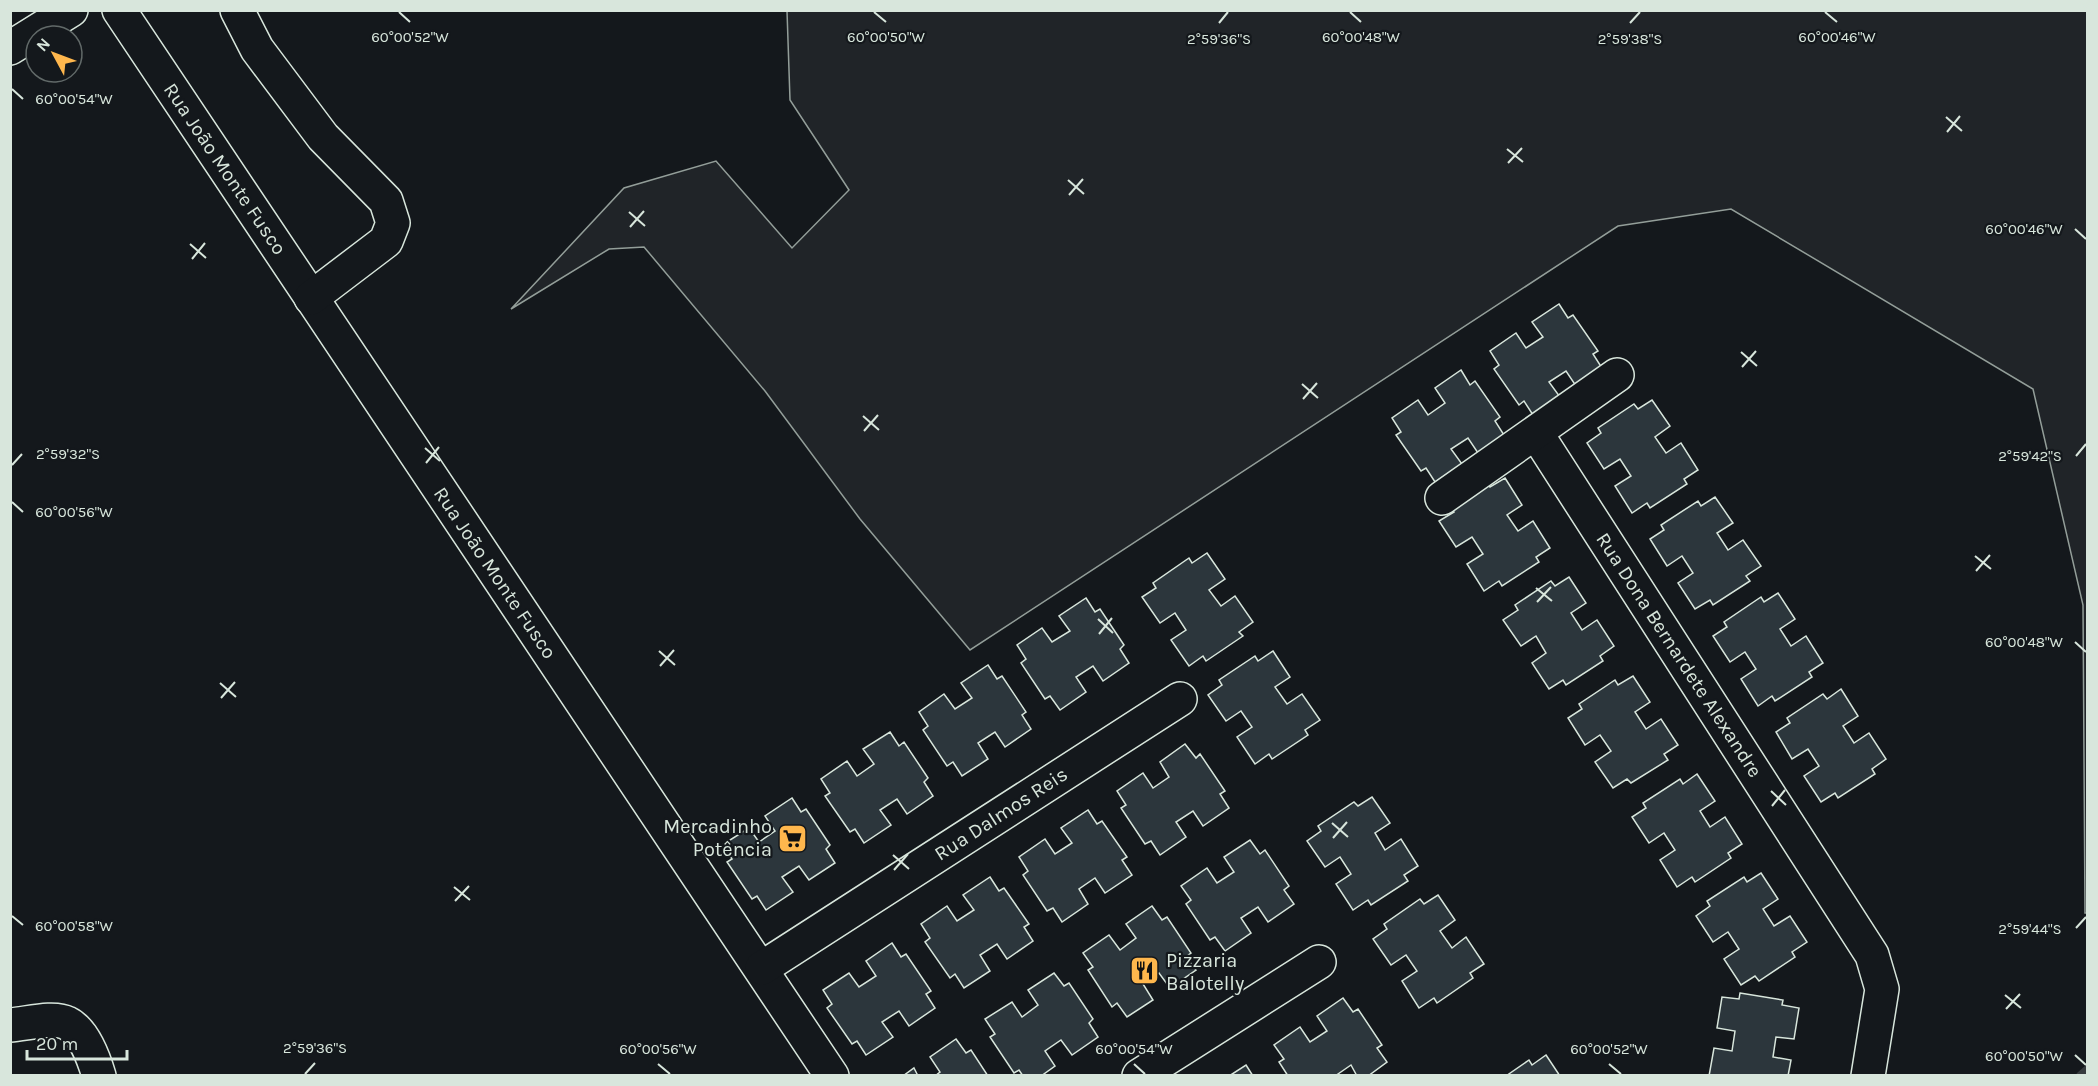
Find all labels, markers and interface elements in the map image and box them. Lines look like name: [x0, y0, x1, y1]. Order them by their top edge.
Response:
north arrow: [24, 24, 84, 84]
text: 60°00'52"W: [371, 28, 449, 46]
text: 60°00'50"W: [847, 28, 925, 46]
text: 60°00'48"W: [1322, 28, 1401, 46]
text: 60°00'46"W: [1798, 28, 1876, 46]
text: 2°59'36"S: [1187, 30, 1251, 48]
text: 2°59'38"S: [1598, 30, 1662, 48]
text: N: [32, 34, 54, 55]
street label: Rua João Monte Fusco: [159, 79, 291, 259]
text: 60°00'54"W: [35, 90, 113, 108]
text: 60°00'46"W: [1985, 220, 2063, 238]
text: 2°59'32"S: [36, 445, 100, 463]
text: 2°59'42"S: [1998, 447, 2062, 465]
street label: Rua João Monte Fusco: [429, 483, 561, 663]
text: 60°00'56"W: [35, 503, 113, 521]
street label: Rua Dona Bernardete Alexandre: [1591, 528, 1767, 782]
text: 60°00'48"W: [1985, 633, 2064, 651]
street label: Rua Dalmos Reis: [930, 762, 1072, 866]
place label: Mercadinho Potência: [663, 815, 772, 861]
supermarket icon: Mercadinho Potência: [777, 822, 809, 854]
text: 60°00'58"W: [35, 917, 114, 935]
text: 2°59'44"S: [1998, 920, 2062, 938]
place label: Pizzaria Balotelly: [1166, 949, 1244, 995]
restaurant icon: Pizzaria Balotelly: [1129, 955, 1161, 987]
scale bar: [27, 1023, 128, 1061]
text: 20 m: [36, 1033, 78, 1055]
text: 2°59'36"S: [283, 1039, 347, 1057]
text: 60°00'56"W: [619, 1040, 697, 1058]
text: 60°00'54"W: [1095, 1040, 1173, 1058]
text: 60°00'52"W: [1570, 1040, 1648, 1058]
text: 60°00'50"W: [1985, 1047, 2063, 1065]

